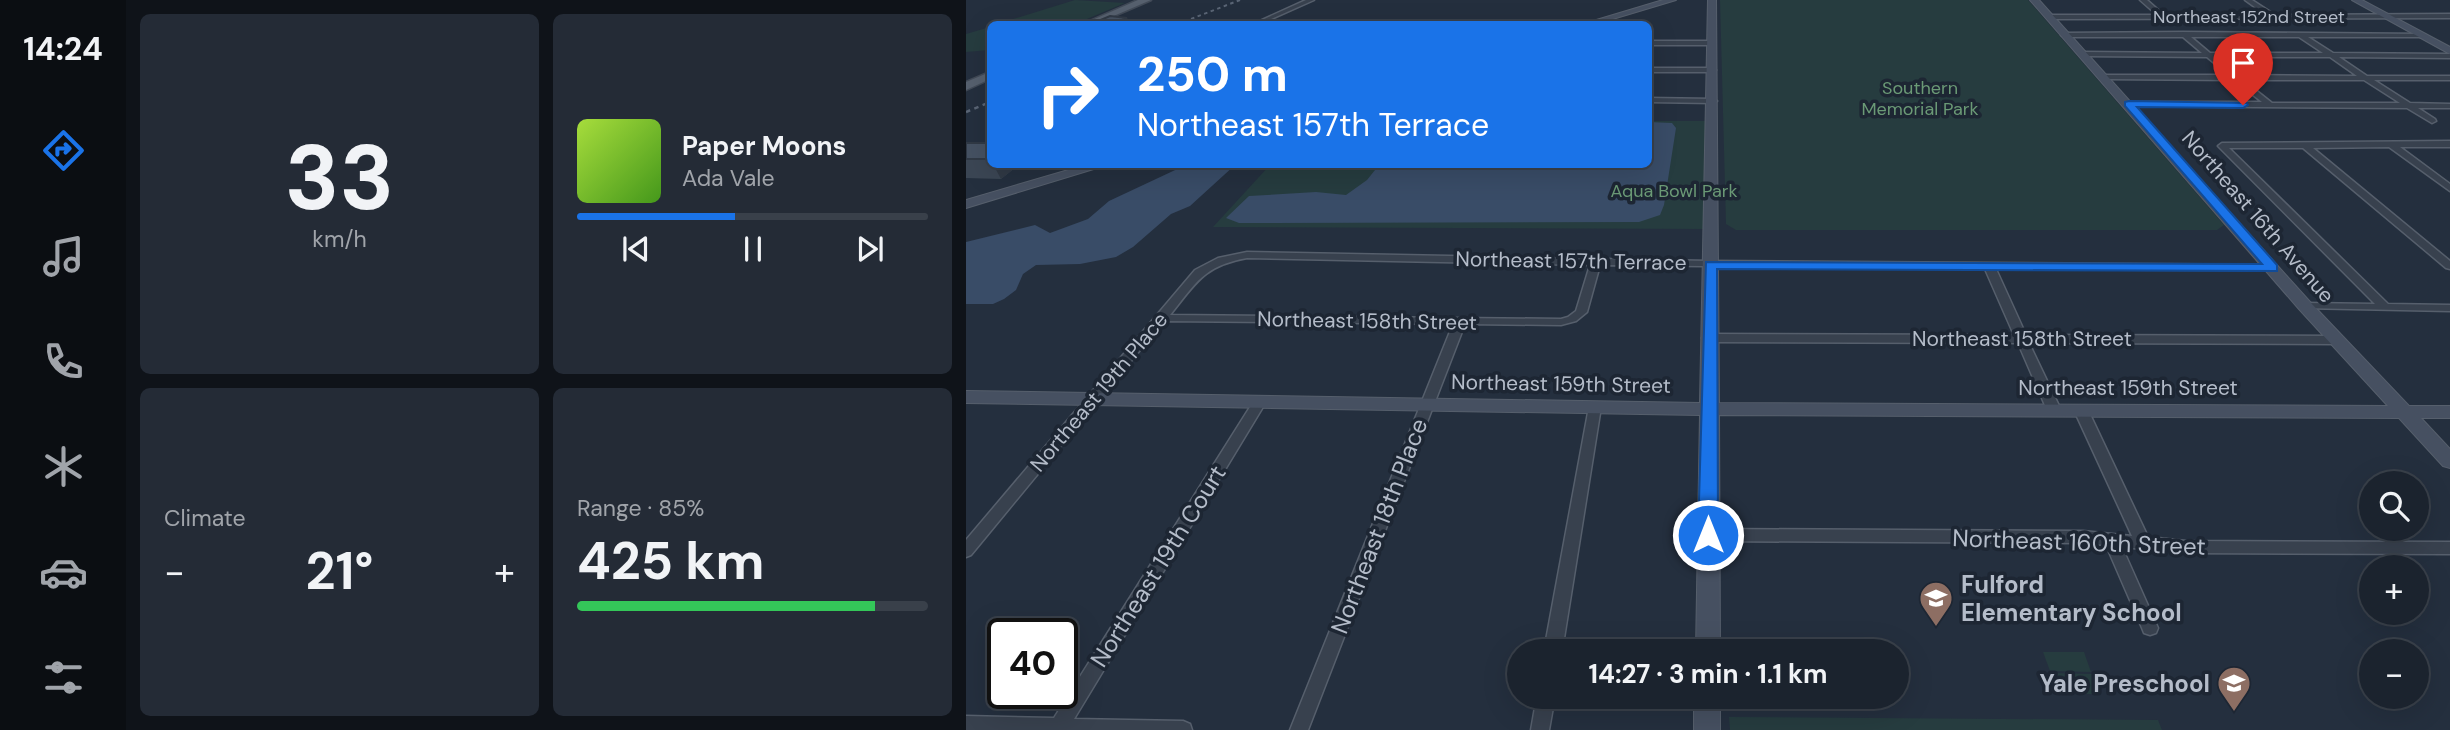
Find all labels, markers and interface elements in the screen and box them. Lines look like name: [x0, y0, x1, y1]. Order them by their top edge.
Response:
street label: Northeast 152nd Street: [2153, 5, 2345, 29]
text: 14:24: [23, 28, 103, 70]
pin: [2213, 33, 2273, 105]
text: 250 m: [1137, 42, 1288, 106]
icon: arrive: [2224, 44, 2262, 82]
icon: right: [1022, 49, 1113, 140]
park label: Southern Memorial Park: [1861, 76, 1979, 121]
text: Northeast 157th Terrace: [1137, 104, 1489, 146]
text: 33: [285, 119, 394, 237]
street label: Northeast 16th Avenue: [2176, 125, 2341, 309]
icon: directions: [39, 126, 88, 175]
text: Paper Moons: [682, 129, 846, 163]
text: Ada Vale: [682, 163, 775, 193]
park label: Aqua Bowl Park: [1611, 179, 1737, 203]
text: km/h: [312, 224, 367, 254]
icon: previous: [617, 230, 655, 268]
icon: pause: [734, 230, 772, 268]
icon: next: [851, 230, 889, 268]
icon: music: [39, 232, 88, 281]
street label: Northeast 157th Terrace: [1455, 245, 1687, 277]
street label: Northeast 158th Street: [1257, 305, 1477, 337]
street label: Northeast 19th Place: [1024, 306, 1174, 478]
street label: Northeast 158th Street: [1912, 325, 2132, 353]
icon: phone: [39, 337, 88, 386]
street label: Northeast 159th Street: [1451, 368, 1671, 400]
street label: Northeast 159th Street: [2018, 374, 2238, 402]
street label: Northeast 18th Place: [1324, 414, 1434, 638]
icon: climate: [39, 442, 88, 491]
street label: Northeast 19th Court: [1083, 459, 1233, 673]
map controls: [2359, 471, 2429, 709]
button: search: [2359, 471, 2429, 541]
text: Range · 85%: [577, 493, 704, 523]
position arrow: [1671, 498, 1745, 572]
text: Climate: [164, 503, 246, 533]
street label: Northeast 160th Street: [1952, 522, 2206, 562]
text: 425 km: [577, 527, 764, 595]
text: 21°: [306, 537, 373, 605]
text: −: [164, 547, 185, 597]
text: +: [494, 547, 515, 597]
icon: car: [39, 548, 88, 597]
button: +: [2359, 555, 2429, 625]
place label: Fulford Elementary School: [1961, 569, 2182, 628]
school or university icon: Fulford Elementary School: [1917, 579, 1955, 628]
speed limit sign: 40: [987, 618, 1078, 709]
button: −: [2359, 639, 2429, 709]
icon: filters: [39, 653, 88, 702]
text: 14:27 · 3 min · 1.1 km: [1589, 657, 1827, 691]
school or university icon: Yale Preschool: [2215, 664, 2253, 713]
place label: Yale Preschool: [2040, 668, 2210, 699]

